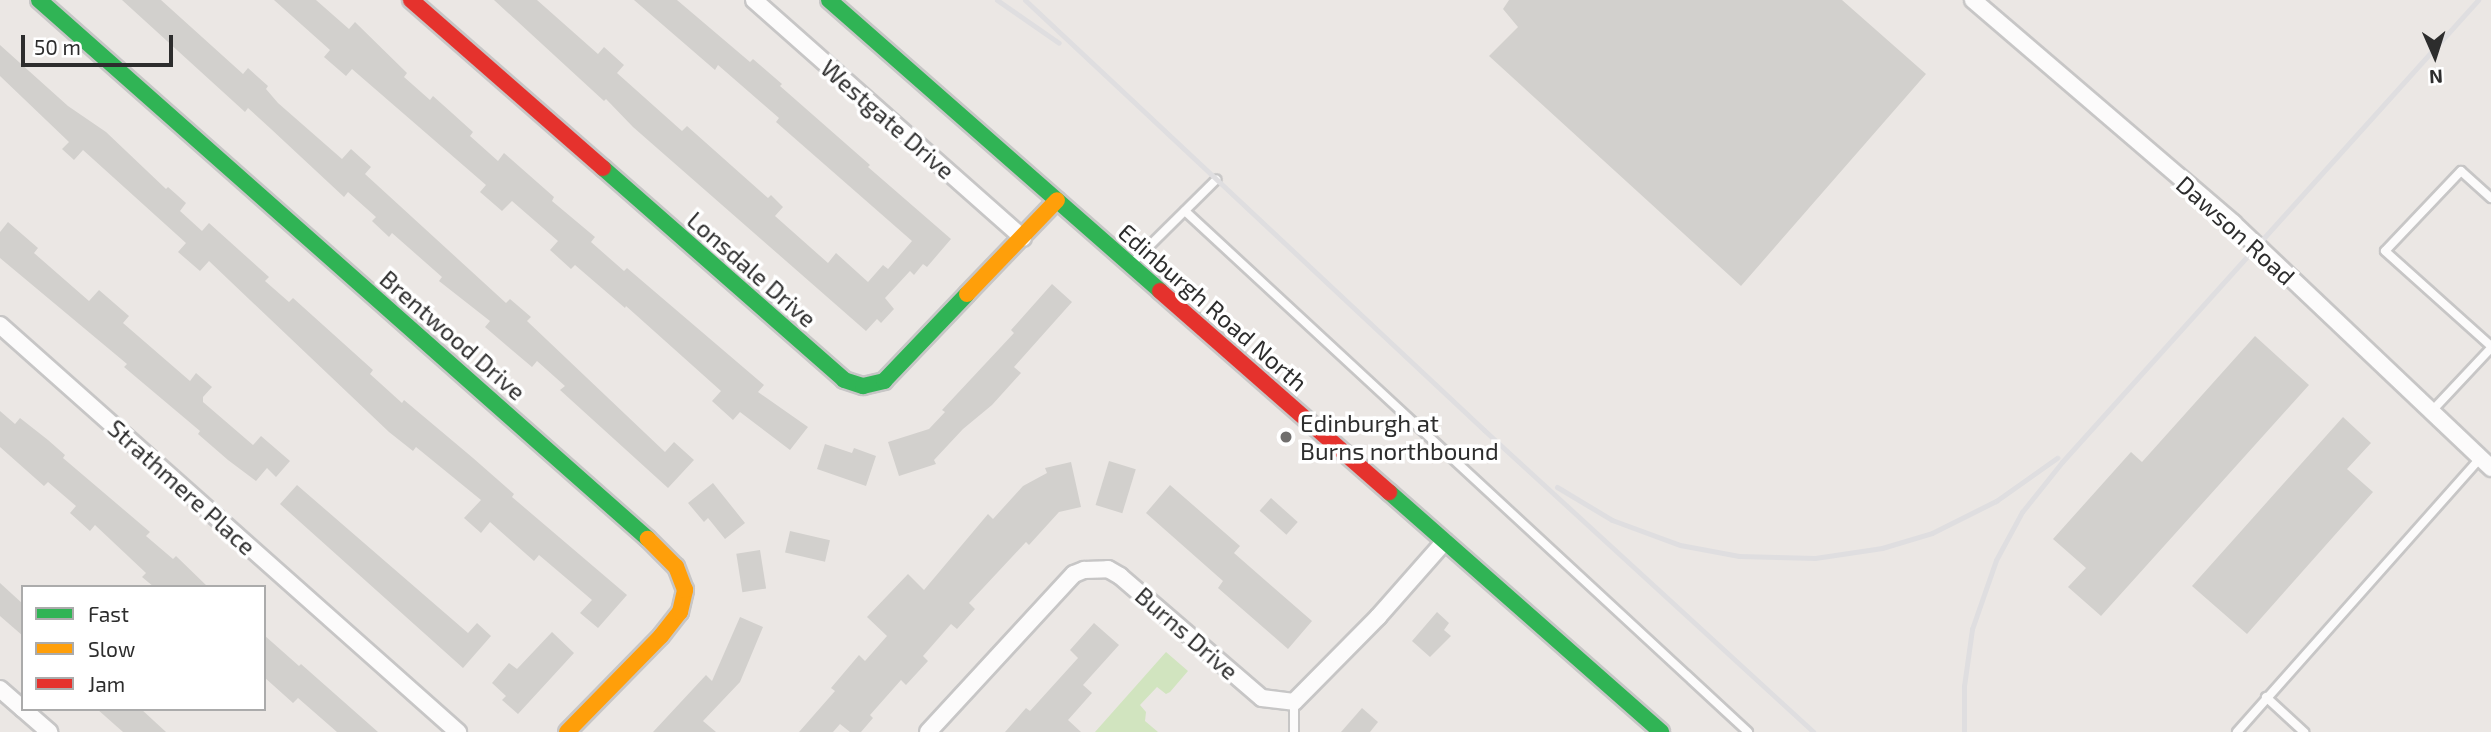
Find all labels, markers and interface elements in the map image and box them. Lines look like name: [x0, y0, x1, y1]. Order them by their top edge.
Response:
scale bar: [24, 21, 177, 65]
north arrow: [2400, 21, 2470, 91]
text: 50 m: [34, 34, 81, 59]
street label: Westgate Drive: [815, 53, 961, 185]
text: N: [2429, 66, 2444, 89]
street label: Dawson Road: [2171, 169, 2301, 291]
street label: Lonsdale Drive: [682, 205, 822, 333]
street label: Edinburgh Road North: [1113, 217, 1313, 397]
street label: Brentwood Drive: [374, 264, 532, 406]
place label: Edinburgh at Burns northbound: [1300, 409, 1499, 465]
street label: Strathmere Place: [102, 413, 262, 561]
marker: Edinburgh at Burns northbound: [1278, 429, 1294, 445]
street label: Burns Drive: [1130, 581, 1244, 685]
legend: [21, 585, 266, 711]
text: Fast: [88, 601, 129, 626]
text: Slow: [88, 636, 135, 661]
text: Jam: [88, 671, 125, 696]

